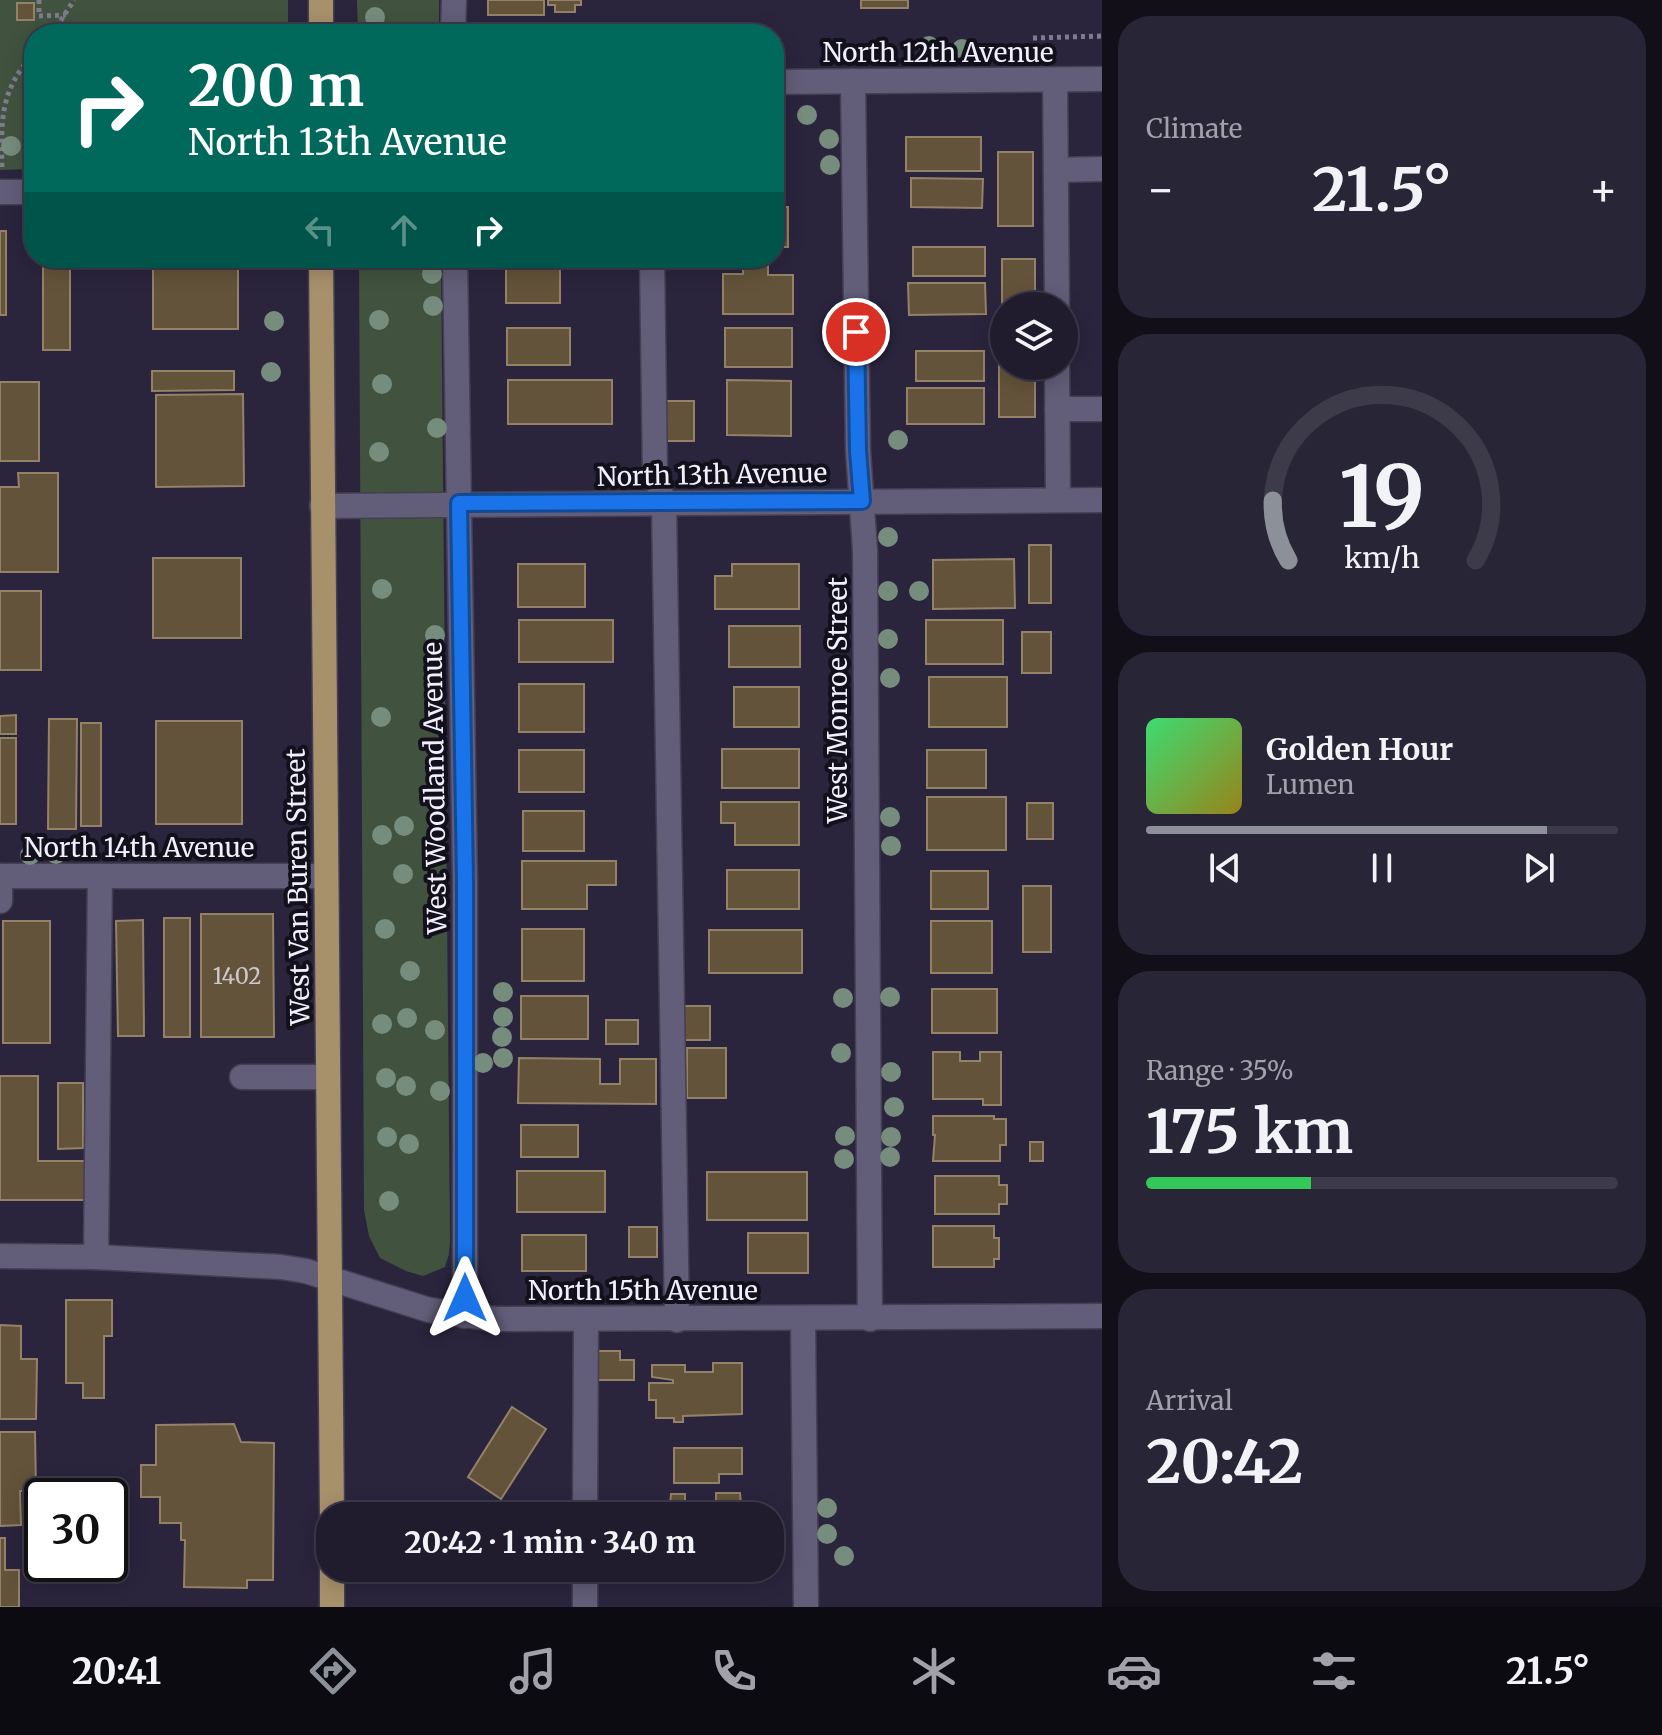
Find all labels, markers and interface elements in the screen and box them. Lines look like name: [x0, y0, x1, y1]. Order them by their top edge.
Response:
street label: North 12th Avenue: [822, 36, 1054, 69]
text: 200 m: [188, 51, 364, 121]
icon: right: [56, 56, 160, 160]
text: Climate: [1146, 112, 1242, 145]
text: North 13th Avenue: [188, 120, 507, 165]
text: 21.5°: [1312, 152, 1452, 227]
text: −: [1146, 162, 1175, 217]
text: +: [1589, 162, 1618, 217]
icon: left: [298, 208, 342, 252]
icon: ahead: [382, 208, 426, 252]
icon: right: [466, 208, 510, 252]
map controls: [990, 292, 1078, 380]
button: layers: [990, 292, 1078, 380]
pin: [822, 298, 890, 366]
icon: arrive: [834, 310, 878, 354]
text: 19: [1339, 445, 1425, 550]
street label: North 13th Avenue: [597, 456, 827, 493]
text: km/h: [1344, 540, 1420, 576]
street label: West Monroe Street: [821, 577, 854, 824]
street label: West Woodland Avenue: [415, 642, 454, 935]
text: Golden Hour: [1266, 730, 1453, 768]
street label: West Van Buren Street: [279, 748, 316, 1027]
text: Lumen: [1266, 768, 1355, 801]
street label: North 14th Avenue: [24, 831, 254, 864]
icon: previous: [1203, 846, 1247, 890]
icon: pause: [1360, 846, 1404, 890]
icon: next: [1517, 846, 1561, 890]
house number: 1402: [213, 962, 261, 990]
text: Range · 35%: [1146, 1054, 1294, 1087]
text: 175 km: [1146, 1094, 1353, 1169]
position arrow: [423, 1256, 507, 1340]
street label: North 15th Avenue: [528, 1274, 758, 1307]
text: Arrival: [1146, 1384, 1233, 1417]
text: 20:42: [1146, 1424, 1303, 1499]
speed limit sign: 30: [24, 1478, 128, 1582]
text: 20:42 · 1 min · 340 m: [404, 1523, 696, 1561]
icon: directions: [305, 1643, 361, 1699]
icon: music: [505, 1643, 561, 1699]
icon: phone: [706, 1643, 762, 1699]
icon: climate: [906, 1643, 962, 1699]
icon: car: [1106, 1643, 1162, 1699]
icon: filters: [1306, 1643, 1362, 1699]
text: 20:41: [72, 1649, 161, 1694]
text: 21.5°: [1506, 1649, 1590, 1694]

